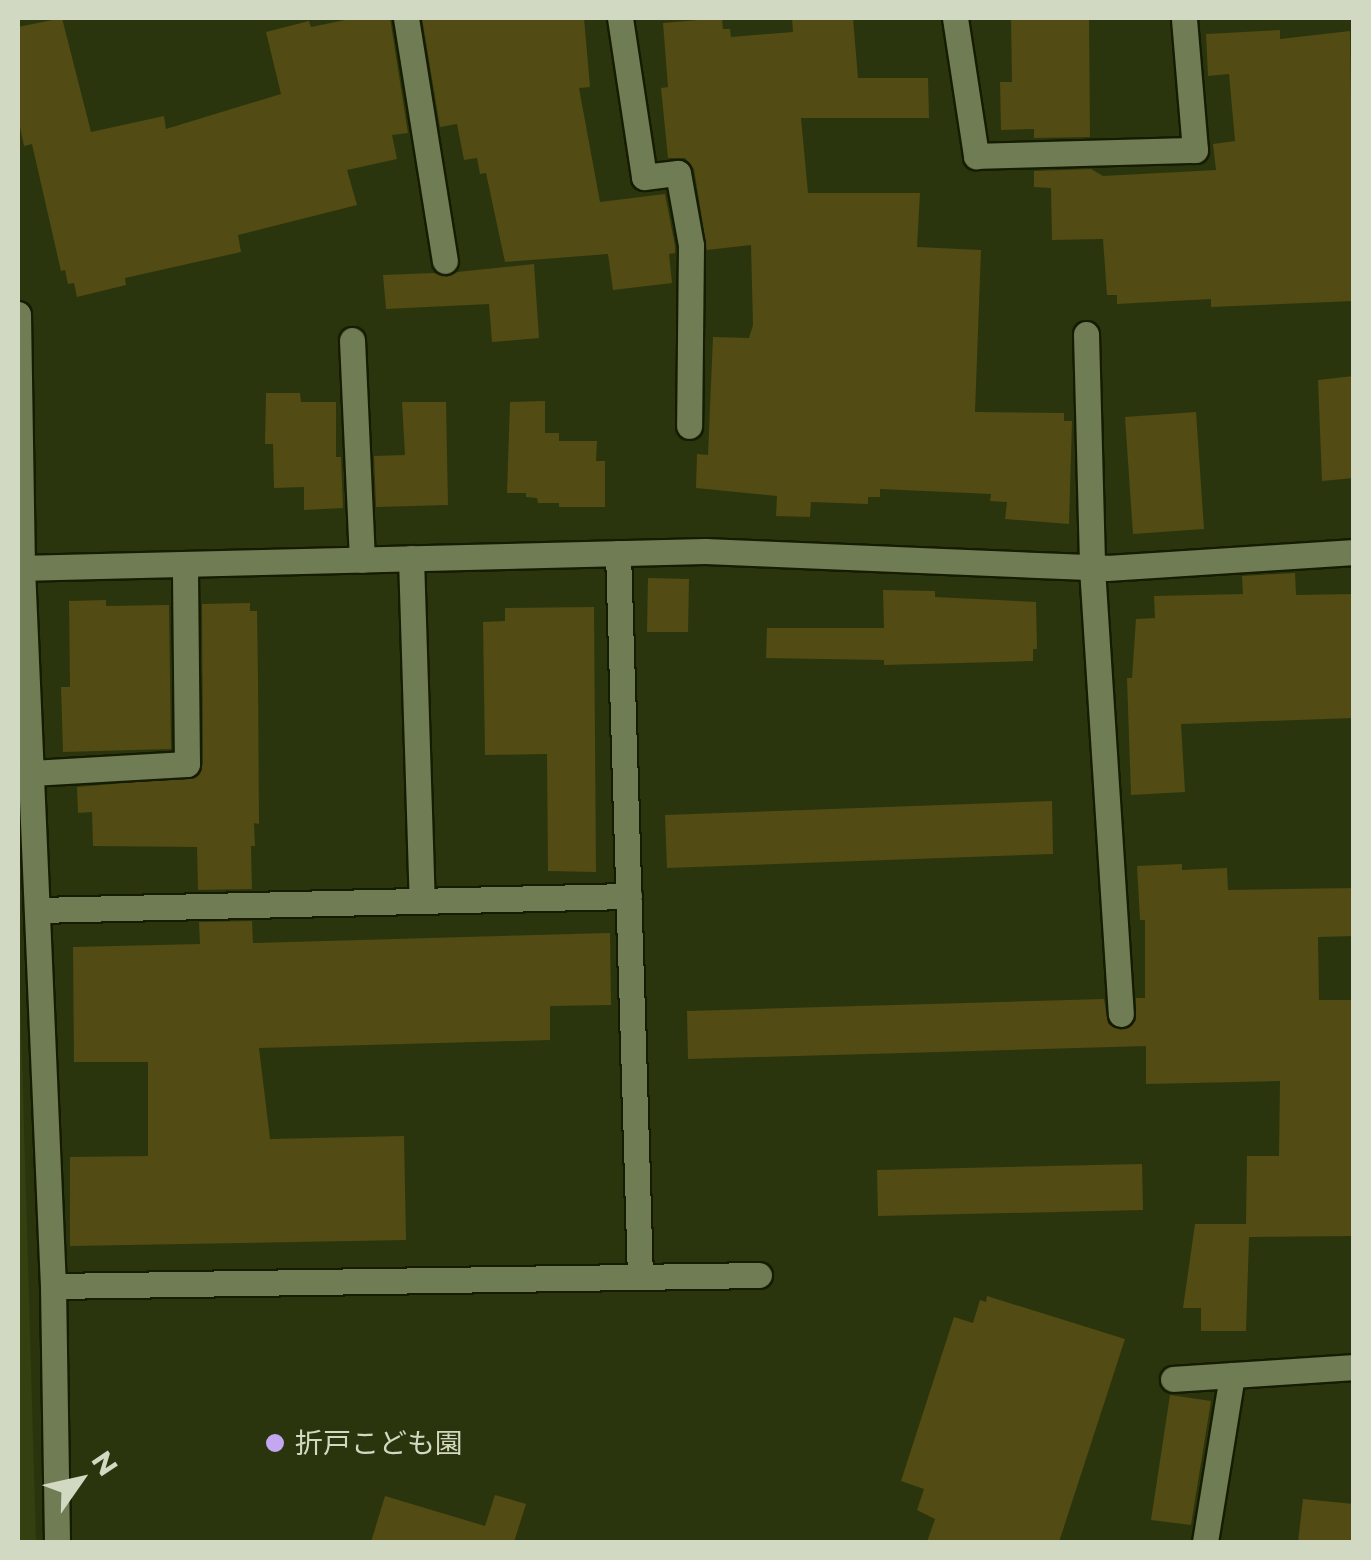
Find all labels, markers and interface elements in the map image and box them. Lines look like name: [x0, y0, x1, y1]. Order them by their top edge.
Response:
place label: 折戸こども園: [295, 1426, 463, 1460]
north arrow: [30, 1430, 130, 1530]
marker: 折戸こども園: [264, 1432, 286, 1454]
text: N: [84, 1444, 125, 1482]

